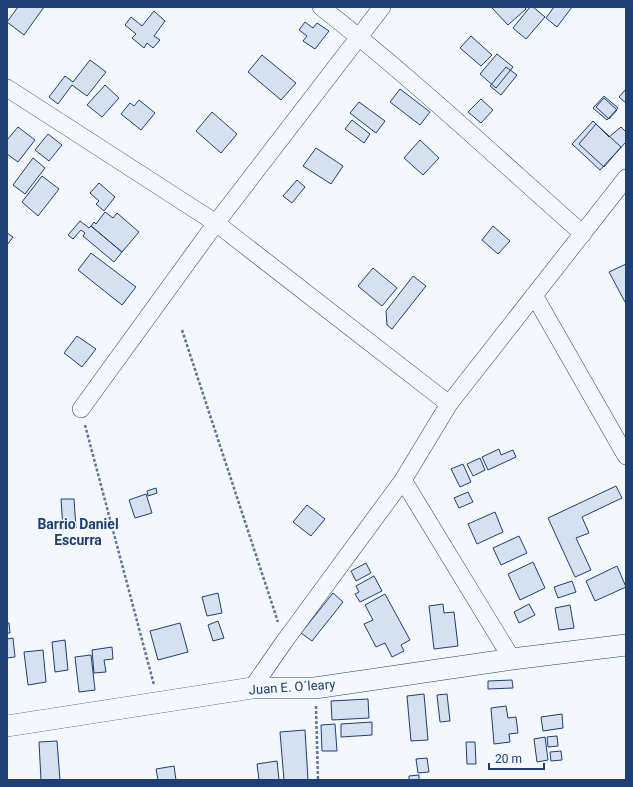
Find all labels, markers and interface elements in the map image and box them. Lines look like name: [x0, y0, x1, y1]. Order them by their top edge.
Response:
district label: Barrio Daniel Escurra: [37, 516, 119, 548]
street label: Juan E. O´leary: [248, 676, 336, 698]
scale bar: [489, 745, 544, 771]
text: 20 m: [495, 752, 522, 766]

